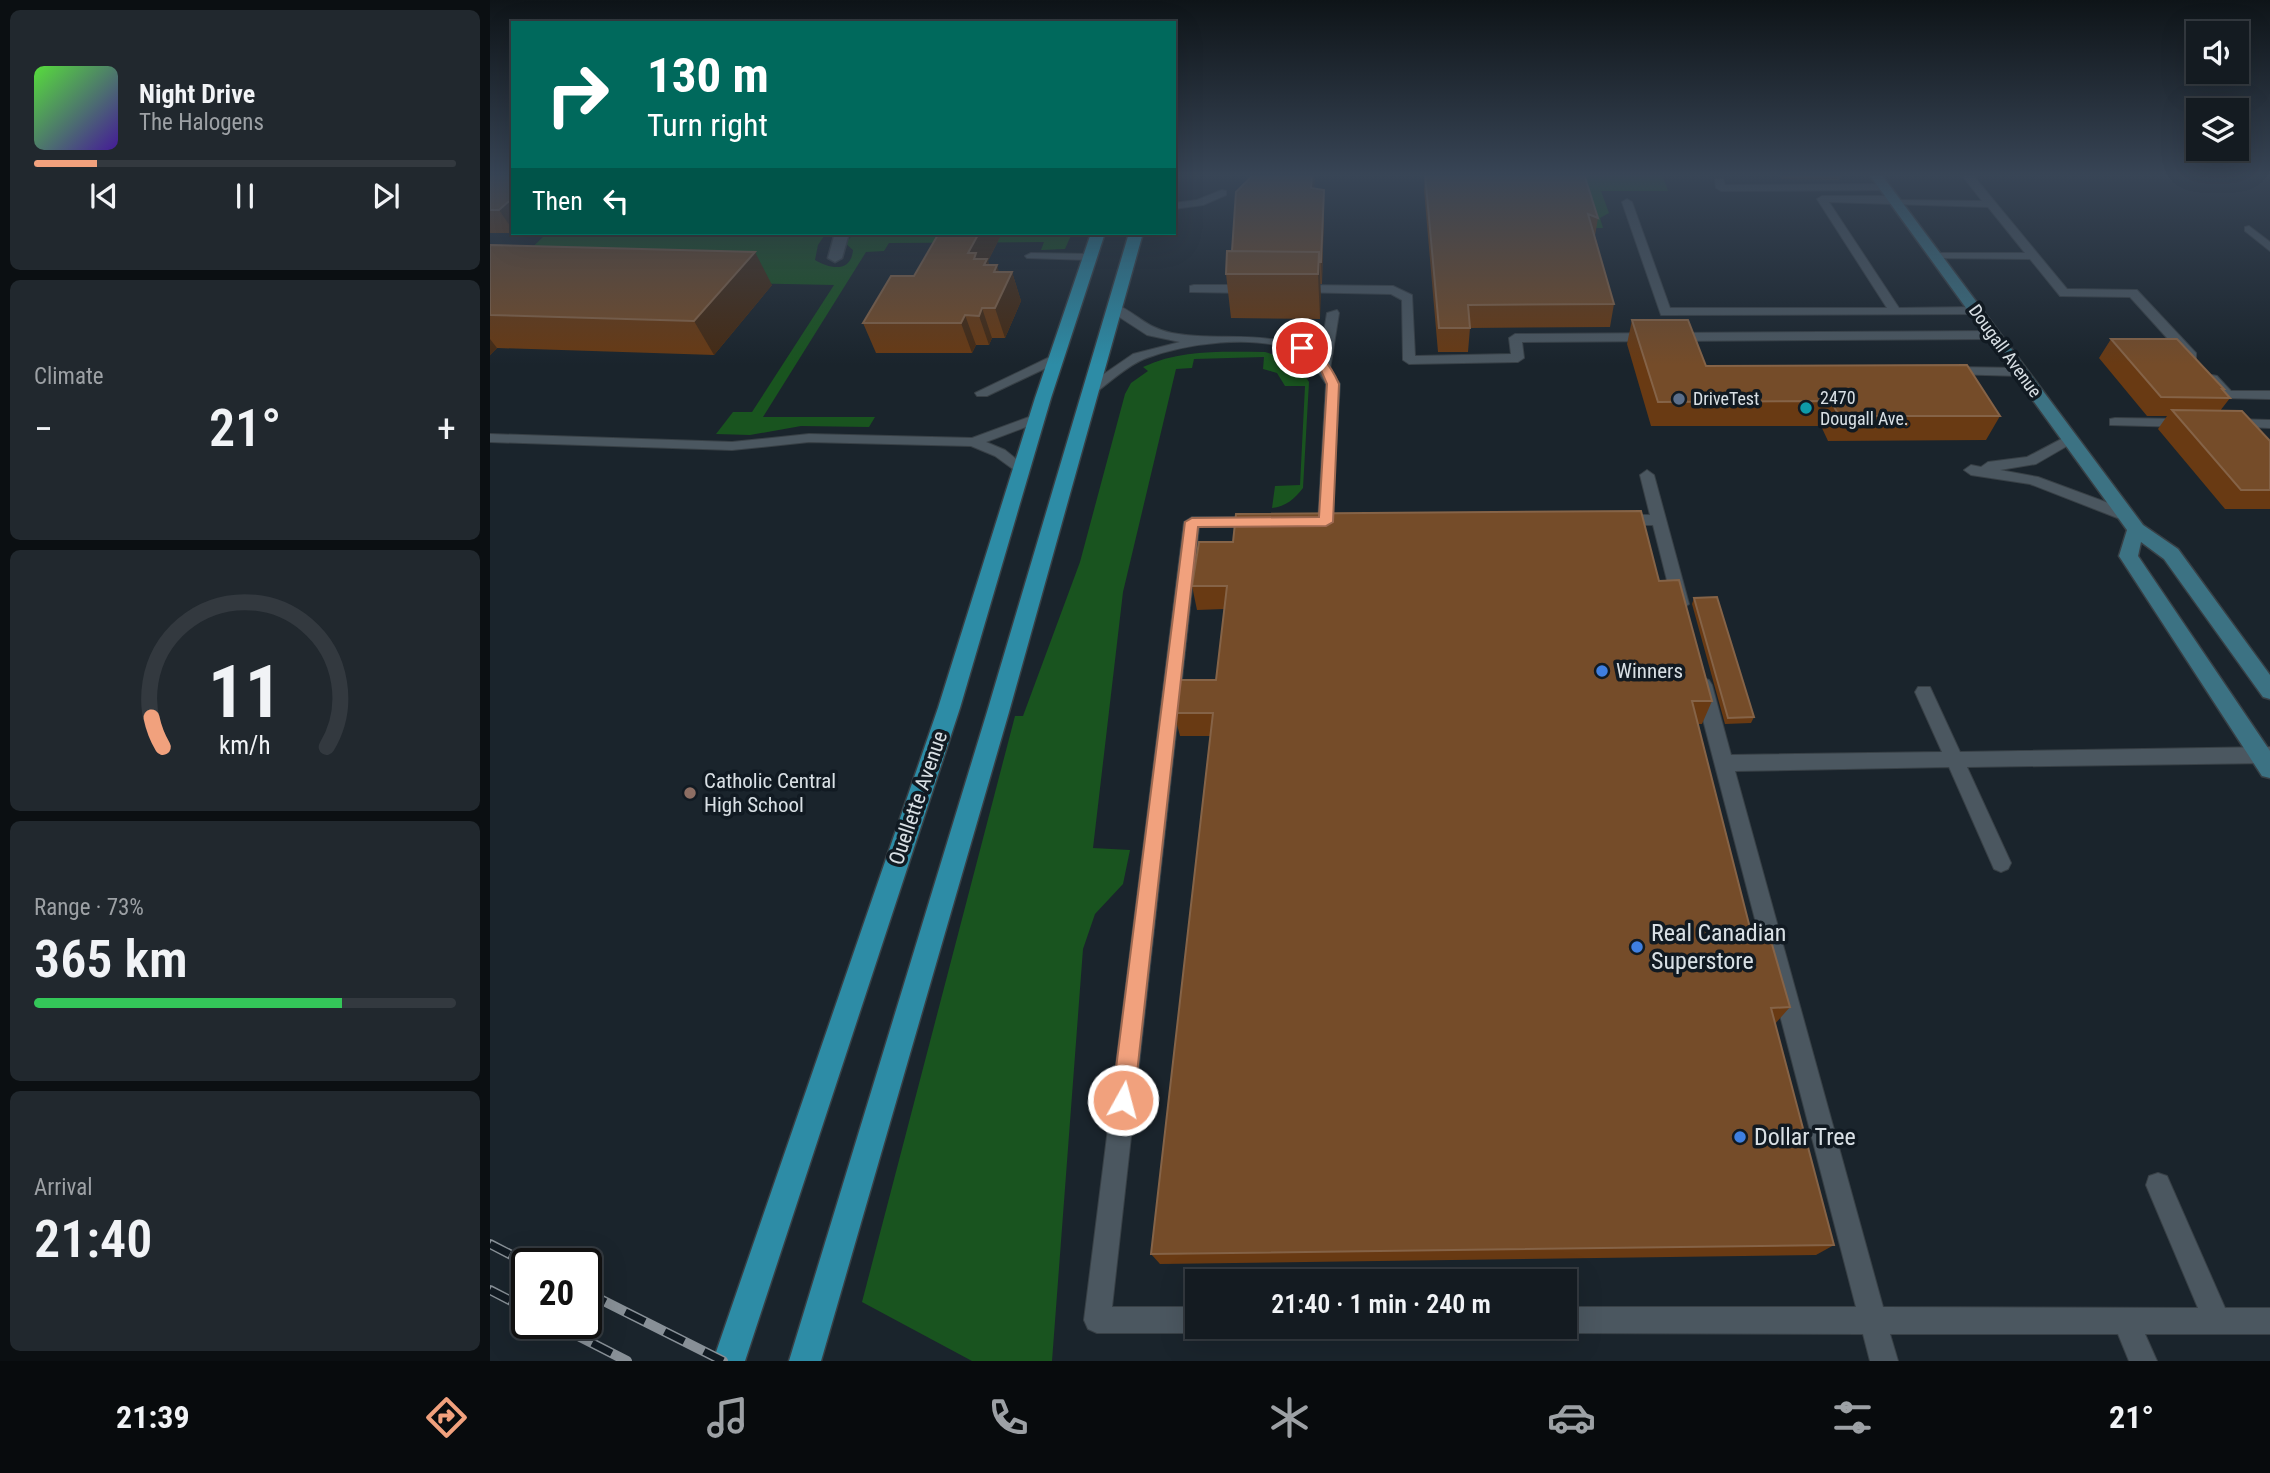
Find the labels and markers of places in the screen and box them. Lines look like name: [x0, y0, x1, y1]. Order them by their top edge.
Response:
pin: [1272, 318, 1332, 378]
place label: 2470 Dougall Ave.: [1820, 387, 1909, 429]
place label: DriveTest: [1693, 388, 1759, 409]
marker: DriveTest: [1671, 391, 1687, 407]
marker: 2470 Dougall Ave.: [1798, 400, 1814, 416]
place label: Winners: [1616, 659, 1683, 683]
marker: Winners: [1594, 663, 1610, 679]
place label: Catholic Central High School: [704, 769, 836, 817]
marker: Catholic Central High School: [682, 785, 698, 801]
place label: Real Canadian Superstore: [1651, 919, 1786, 975]
marker: Real Canadian Superstore: [1629, 939, 1645, 955]
place label: Dollar Tree: [1754, 1123, 1856, 1151]
marker: Dollar Tree: [1732, 1129, 1748, 1145]

